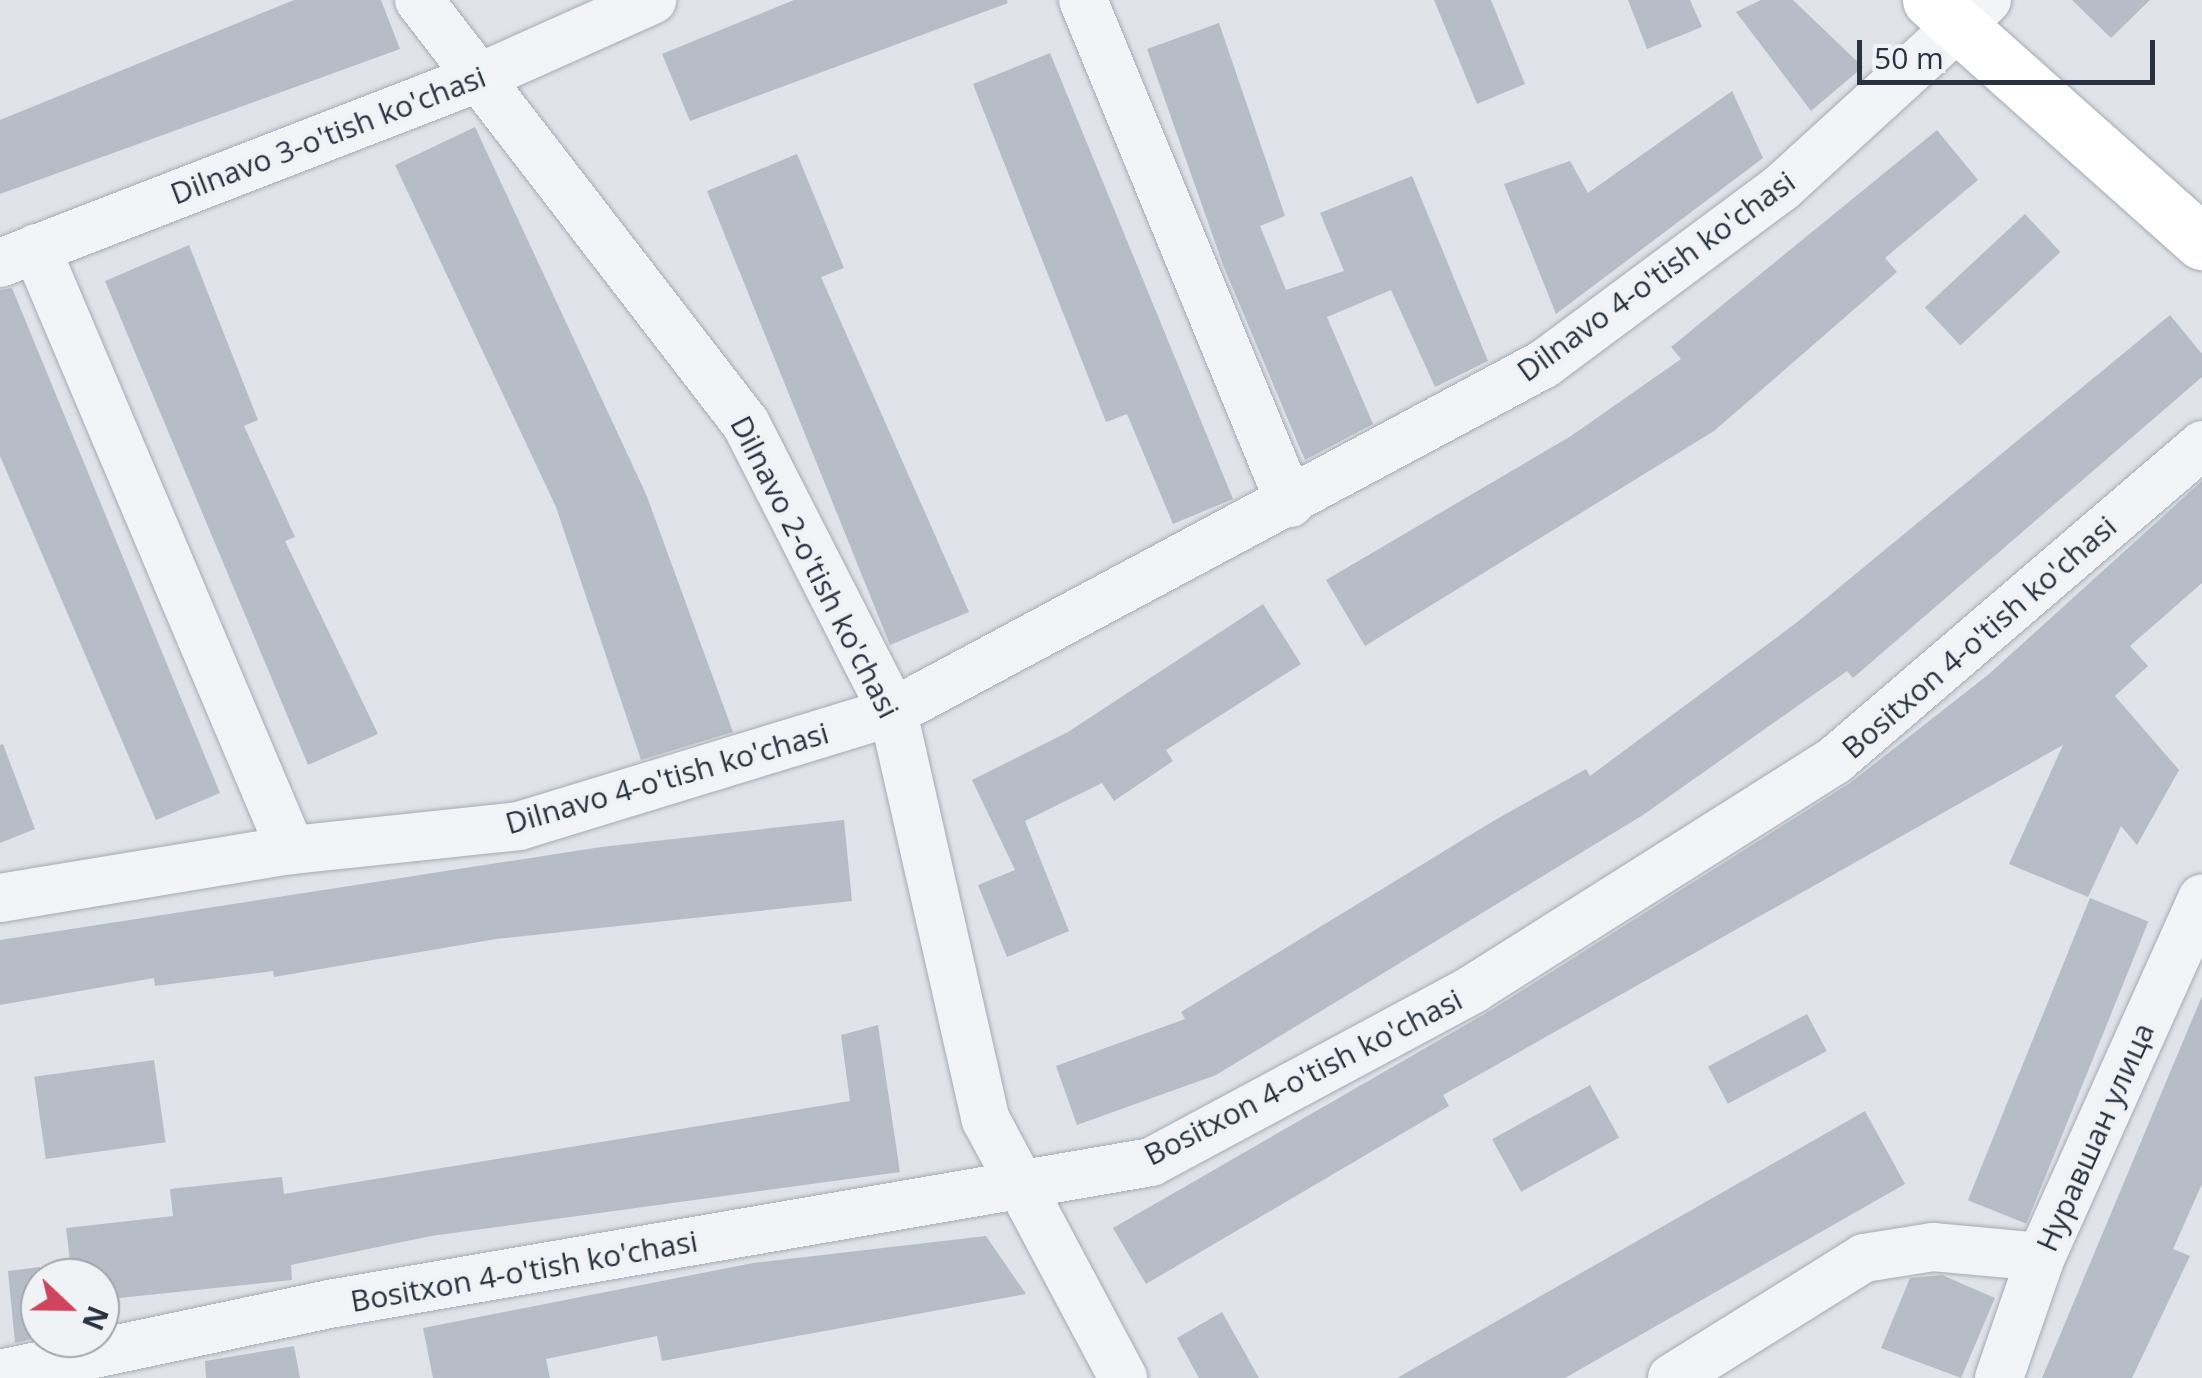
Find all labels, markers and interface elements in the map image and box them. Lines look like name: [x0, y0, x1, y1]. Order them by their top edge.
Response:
scale bar: [1862, 20, 2160, 82]
text: 50 m: [1874, 37, 1944, 78]
street label: Dilnavo 3-o'tish ko'chasi: [165, 58, 491, 212]
street label: Dilnavo 4-o'tish ko'chasi: [1510, 163, 1802, 389]
street label: Dilnavo 2-o'tish ko'chasi: [723, 410, 907, 724]
street label: Bositxon 4-o'tish ko'chasi: [1834, 508, 2124, 766]
street label: Dilnavo 4-o'tish ko'chasi: [501, 715, 833, 841]
street label: Bositxon 4-o'tish ko'chasi: [1138, 981, 1468, 1173]
street label: Нуравшан улица: [2028, 1017, 2162, 1257]
street label: Bositxon 4-o'tish ko'chasi: [348, 1223, 700, 1319]
north arrow: [20, 1258, 120, 1358]
text: N: [74, 1301, 118, 1336]

